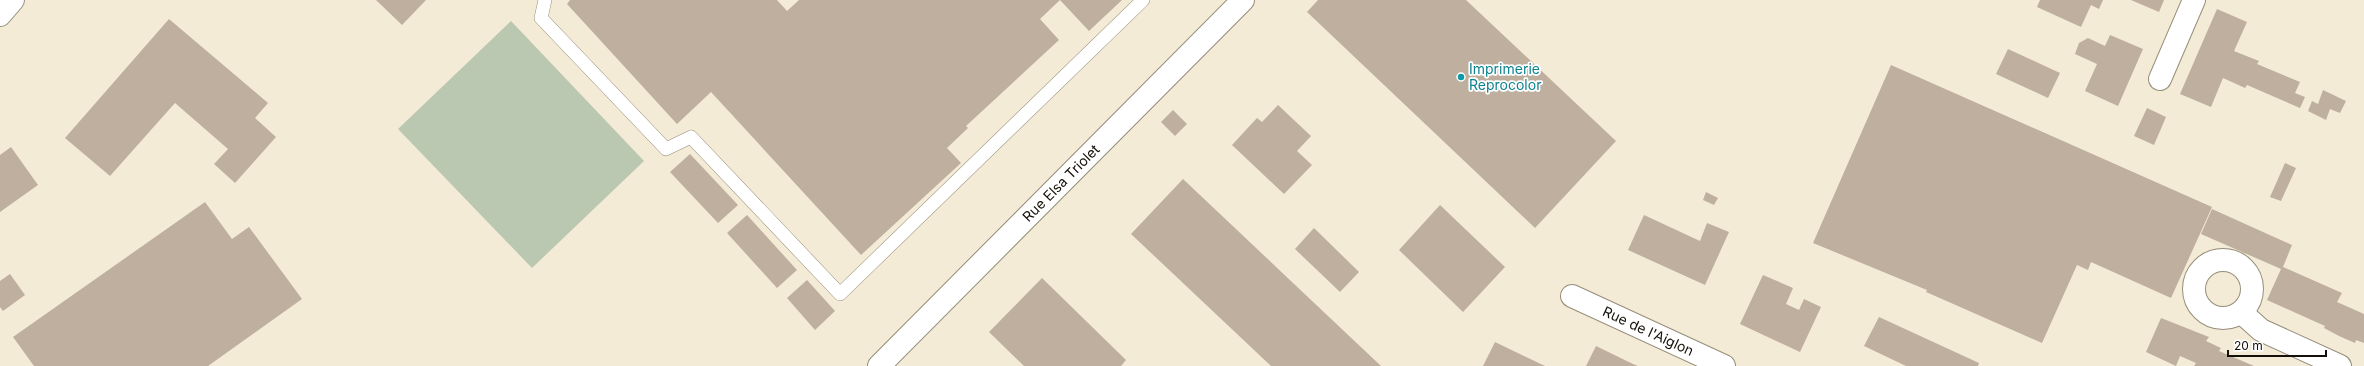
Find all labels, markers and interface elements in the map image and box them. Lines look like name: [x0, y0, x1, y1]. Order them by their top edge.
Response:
place label: Imprimerie Reprocolor: [1469, 60, 1541, 93]
marker: Imprimerie Reprocolor: [1456, 72, 1466, 82]
street label: Rue Elsa Triolet: [1019, 140, 1103, 225]
street label: Rue de l'Aiglon: [1600, 302, 1697, 359]
scale bar: [2228, 332, 2326, 358]
text: 20 m: [2234, 338, 2263, 353]

